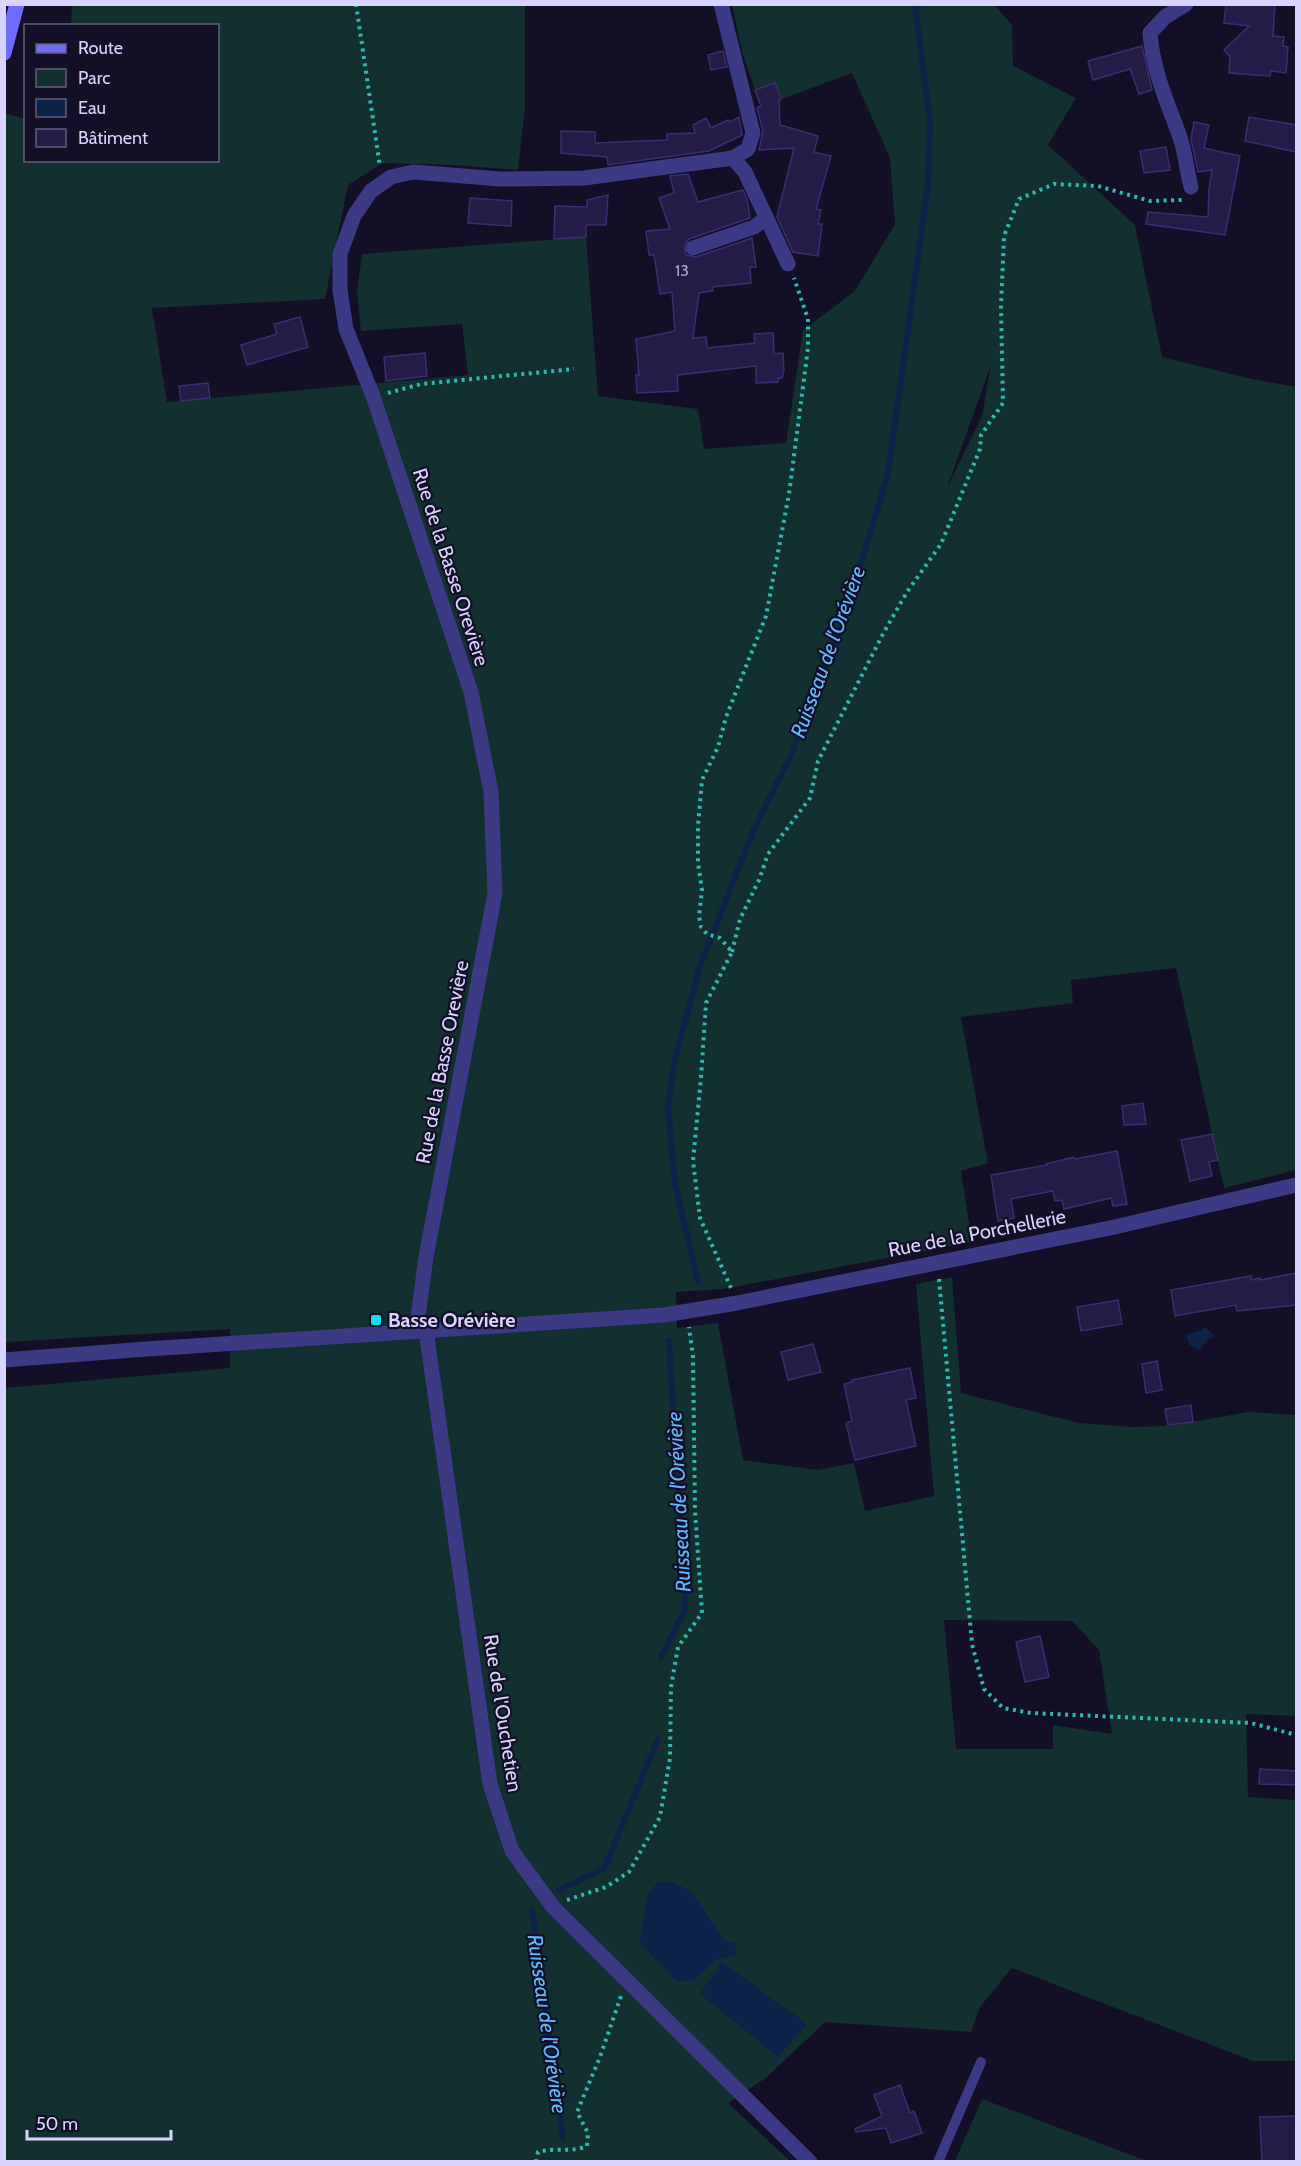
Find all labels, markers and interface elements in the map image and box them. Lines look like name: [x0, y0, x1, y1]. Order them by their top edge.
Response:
legend: [24, 24, 219, 162]
text: Route: [78, 37, 123, 59]
text: Parc: [78, 67, 110, 89]
text: Eau: [78, 97, 106, 119]
text: Bâtiment: [78, 127, 148, 149]
house number: 13: [675, 261, 689, 280]
street label: Rue de la Basse Orevière: [408, 465, 494, 669]
water label: Ruisseau de l'Orévière: [785, 562, 870, 741]
street label: Rue de la Basse Orevière: [411, 958, 473, 1166]
street label: Rue de la Porchellerie: [886, 1204, 1068, 1262]
place label: Basse Orévière: [388, 1308, 516, 1332]
marker: Basse Orévière: [369, 1313, 383, 1327]
water label: Ruisseau de l'Orévière: [661, 1411, 696, 1593]
street label: Rue de l'Ouchetien: [479, 1633, 527, 1793]
water label: Ruisseau de l'Orévière: [523, 1933, 572, 2115]
scale bar: [27, 2103, 171, 2141]
text: 50 m: [36, 2113, 78, 2135]

